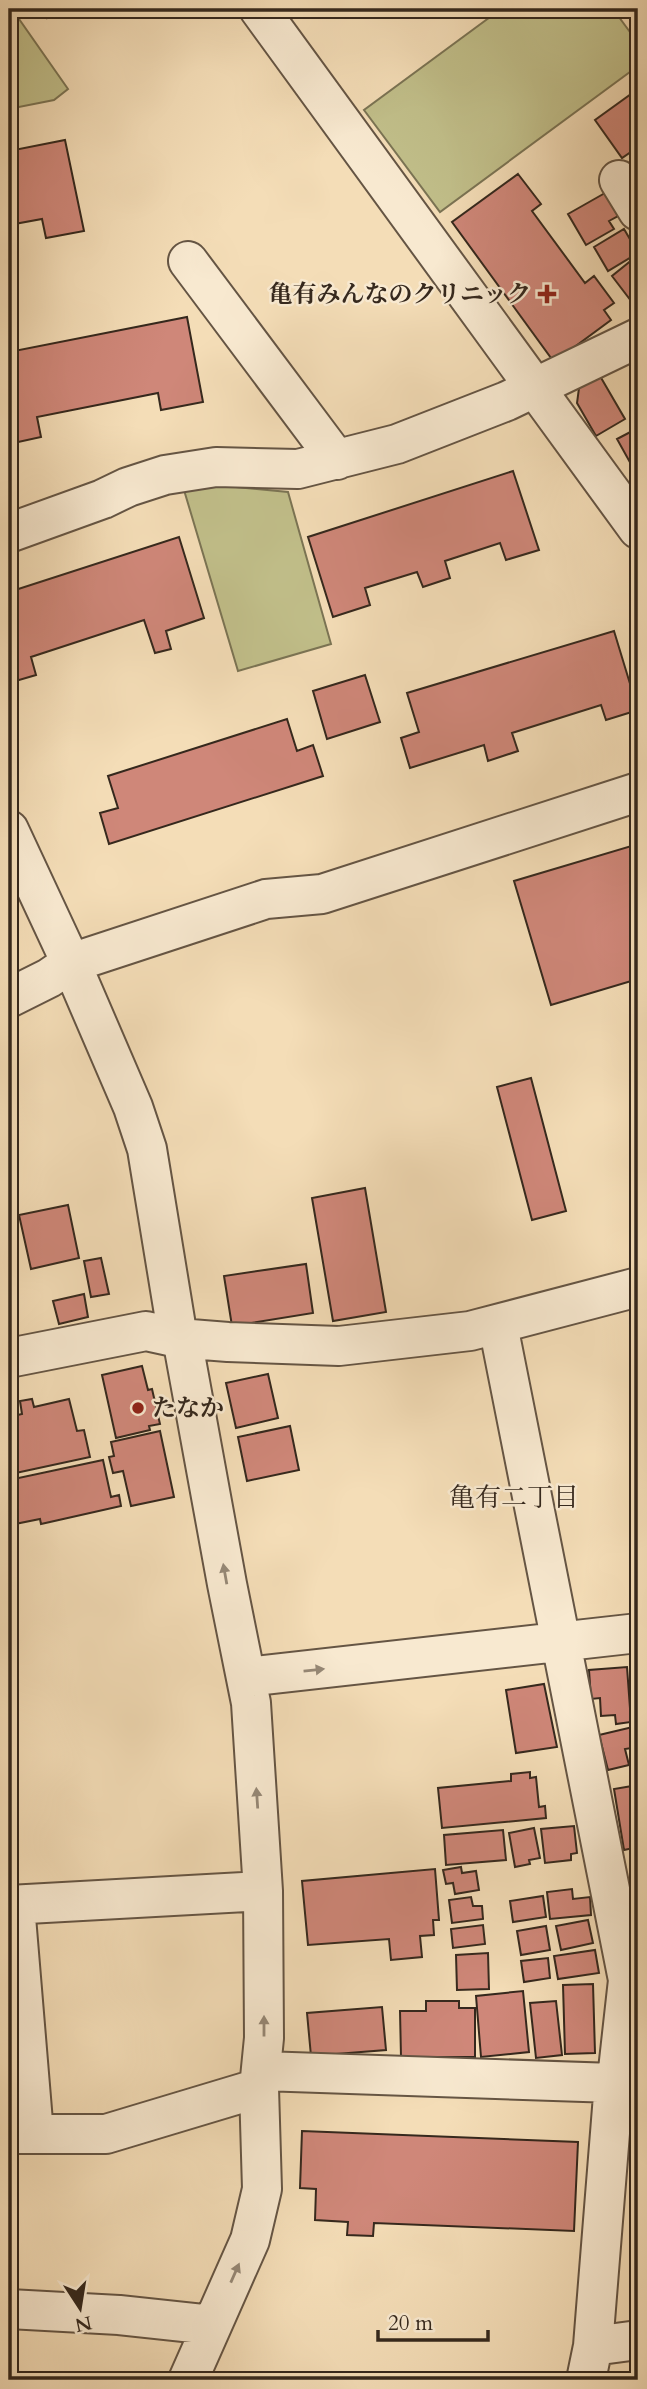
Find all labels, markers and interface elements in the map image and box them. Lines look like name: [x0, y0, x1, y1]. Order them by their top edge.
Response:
place label: 亀有みんなのクリニック: [268, 278, 531, 311]
marker: 亀有みんなのクリニック: [537, 284, 557, 304]
place label: たなか: [152, 1392, 224, 1425]
marker: たなか: [130, 1400, 146, 1416]
district label: 亀有二丁目: [449, 1480, 579, 1515]
one-way arrow: [219, 1563, 230, 1585]
one-way arrow: [303, 1664, 325, 1675]
one-way arrow: [251, 1787, 262, 1809]
one-way arrow: [258, 2015, 269, 2037]
one-way arrow: [229, 2263, 241, 2283]
north arrow: [46, 2274, 116, 2344]
scale bar: [378, 2298, 488, 2342]
text: N: [72, 2309, 94, 2338]
text: 20 m: [388, 2309, 433, 2338]

